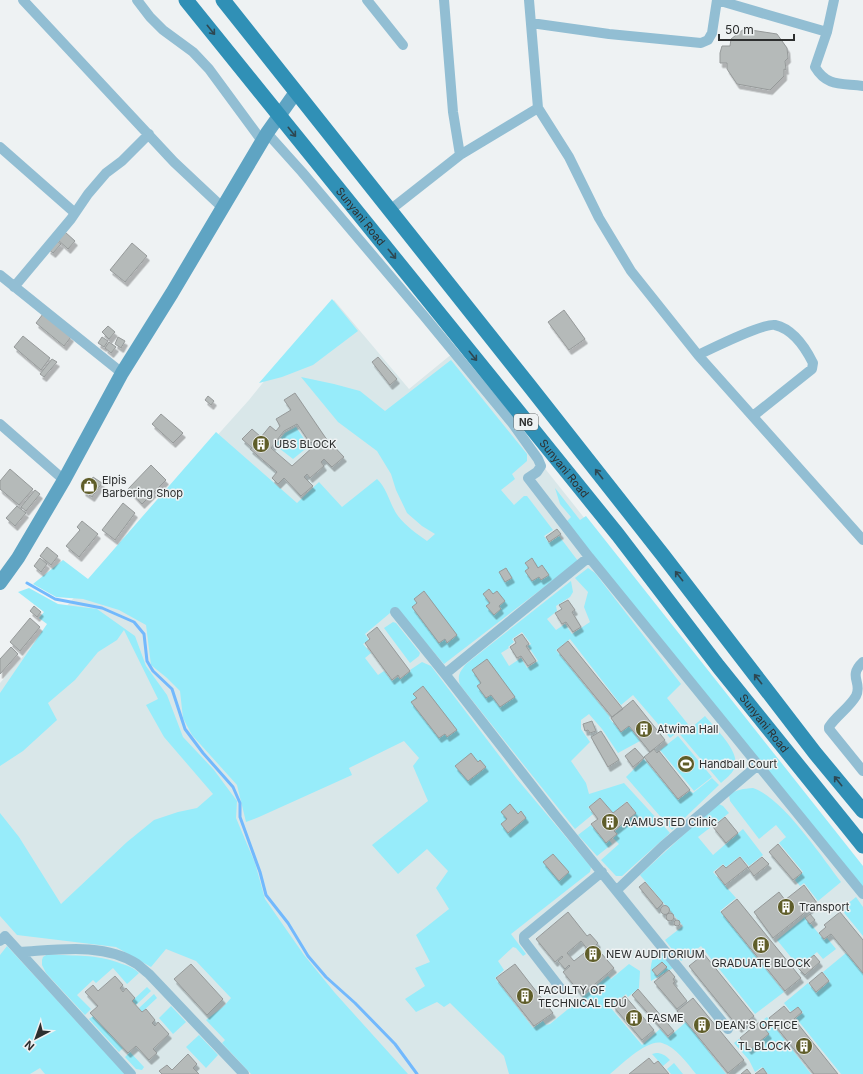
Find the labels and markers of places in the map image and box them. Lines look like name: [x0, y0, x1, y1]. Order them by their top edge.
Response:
building icon: UBS BLOCK: [251, 434, 271, 454]
place label: UBS BLOCK: [274, 437, 337, 451]
place label: Elpis Barbering Shop: [102, 473, 183, 500]
shop icon: Elpis Barbering Shop: [79, 476, 99, 496]
building icon: Atwima Hall: [634, 719, 654, 739]
place label: Atwima Hall: [657, 722, 718, 736]
sports icon: Handball Court: [676, 754, 696, 774]
place label: Handball Court: [699, 757, 777, 771]
building icon: AAMUSTED Clinic: [600, 812, 620, 832]
place label: AAMUSTED Clinic: [623, 815, 717, 829]
building icon: Transport: [776, 897, 796, 917]
place label: Transport: [799, 900, 850, 914]
building icon: GRADUATE BLOCK: [751, 935, 771, 955]
building icon: NEW AUDITORIUM: [583, 944, 603, 964]
place label: NEW AUDITORIUM: [606, 947, 705, 961]
place label: GRADUATE BLOCK: [711, 956, 811, 970]
place label: FACULTY OF TECHNICAL EDU: [538, 983, 627, 1010]
building icon: FACULTY OF TECHNICAL EDU: [515, 986, 535, 1006]
building icon: FASME: [624, 1008, 644, 1028]
place label: FASME: [647, 1011, 684, 1025]
building icon: DEAN'S OFFICE: [692, 1015, 712, 1035]
place label: DEAN'S OFFICE: [715, 1018, 798, 1032]
building icon: TL BLOCK: [794, 1036, 814, 1056]
place label: TL BLOCK: [738, 1039, 792, 1053]

